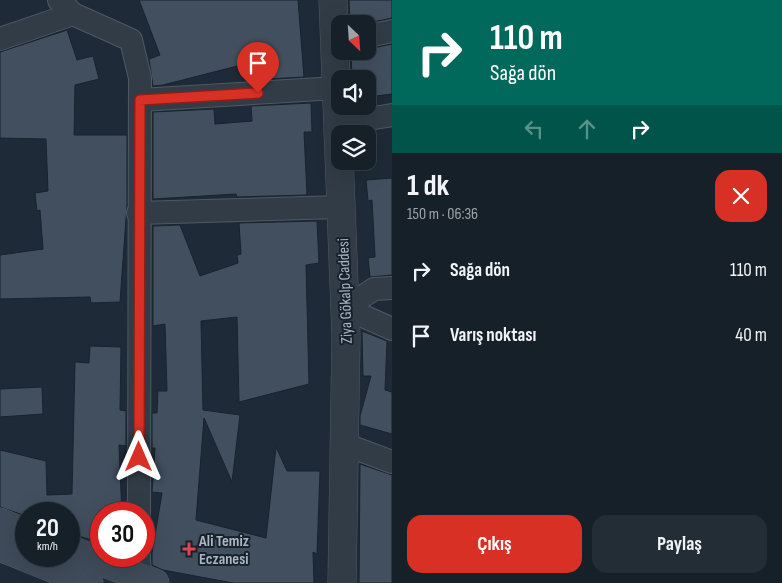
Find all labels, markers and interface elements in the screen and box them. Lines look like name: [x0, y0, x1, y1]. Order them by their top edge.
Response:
north arrow: [331, 15, 376, 60]
map controls: [331, 15, 376, 170]
text: 110 m: [490, 17, 563, 60]
icon: right: [407, 20, 472, 85]
pin: [237, 42, 279, 93]
icon: arrive: [244, 49, 272, 77]
text: Sağa dön: [490, 60, 556, 87]
button: sound: [331, 70, 376, 115]
icon: left: [520, 115, 548, 143]
icon: ahead: [573, 115, 601, 143]
icon: right: [626, 115, 654, 143]
button: layers: [331, 125, 376, 170]
text: 1 dk: [407, 168, 449, 204]
button: close: [715, 170, 767, 222]
text: 150 m · 06:36: [407, 205, 478, 224]
street label: Ziya Gökalp Caddesi: [334, 238, 357, 344]
icon: right: [407, 257, 435, 285]
text: Sağa dön: [450, 259, 510, 282]
text: 110 m: [730, 259, 767, 282]
icon: arrive: [407, 322, 435, 350]
text: Varış noktası: [450, 324, 536, 347]
text: 40 m: [735, 324, 767, 347]
position arrow: [112, 430, 164, 482]
speed limit sign: 30: [90, 502, 155, 567]
text: 20: [36, 513, 59, 544]
button: Çıkış: [407, 515, 582, 573]
button: Paylaş: [592, 515, 767, 573]
place label: Ali Temiz Eczanesi: [198, 532, 249, 569]
text: km/h: [37, 539, 58, 554]
marker: Ali Temiz Eczanesi: [183, 543, 195, 555]

